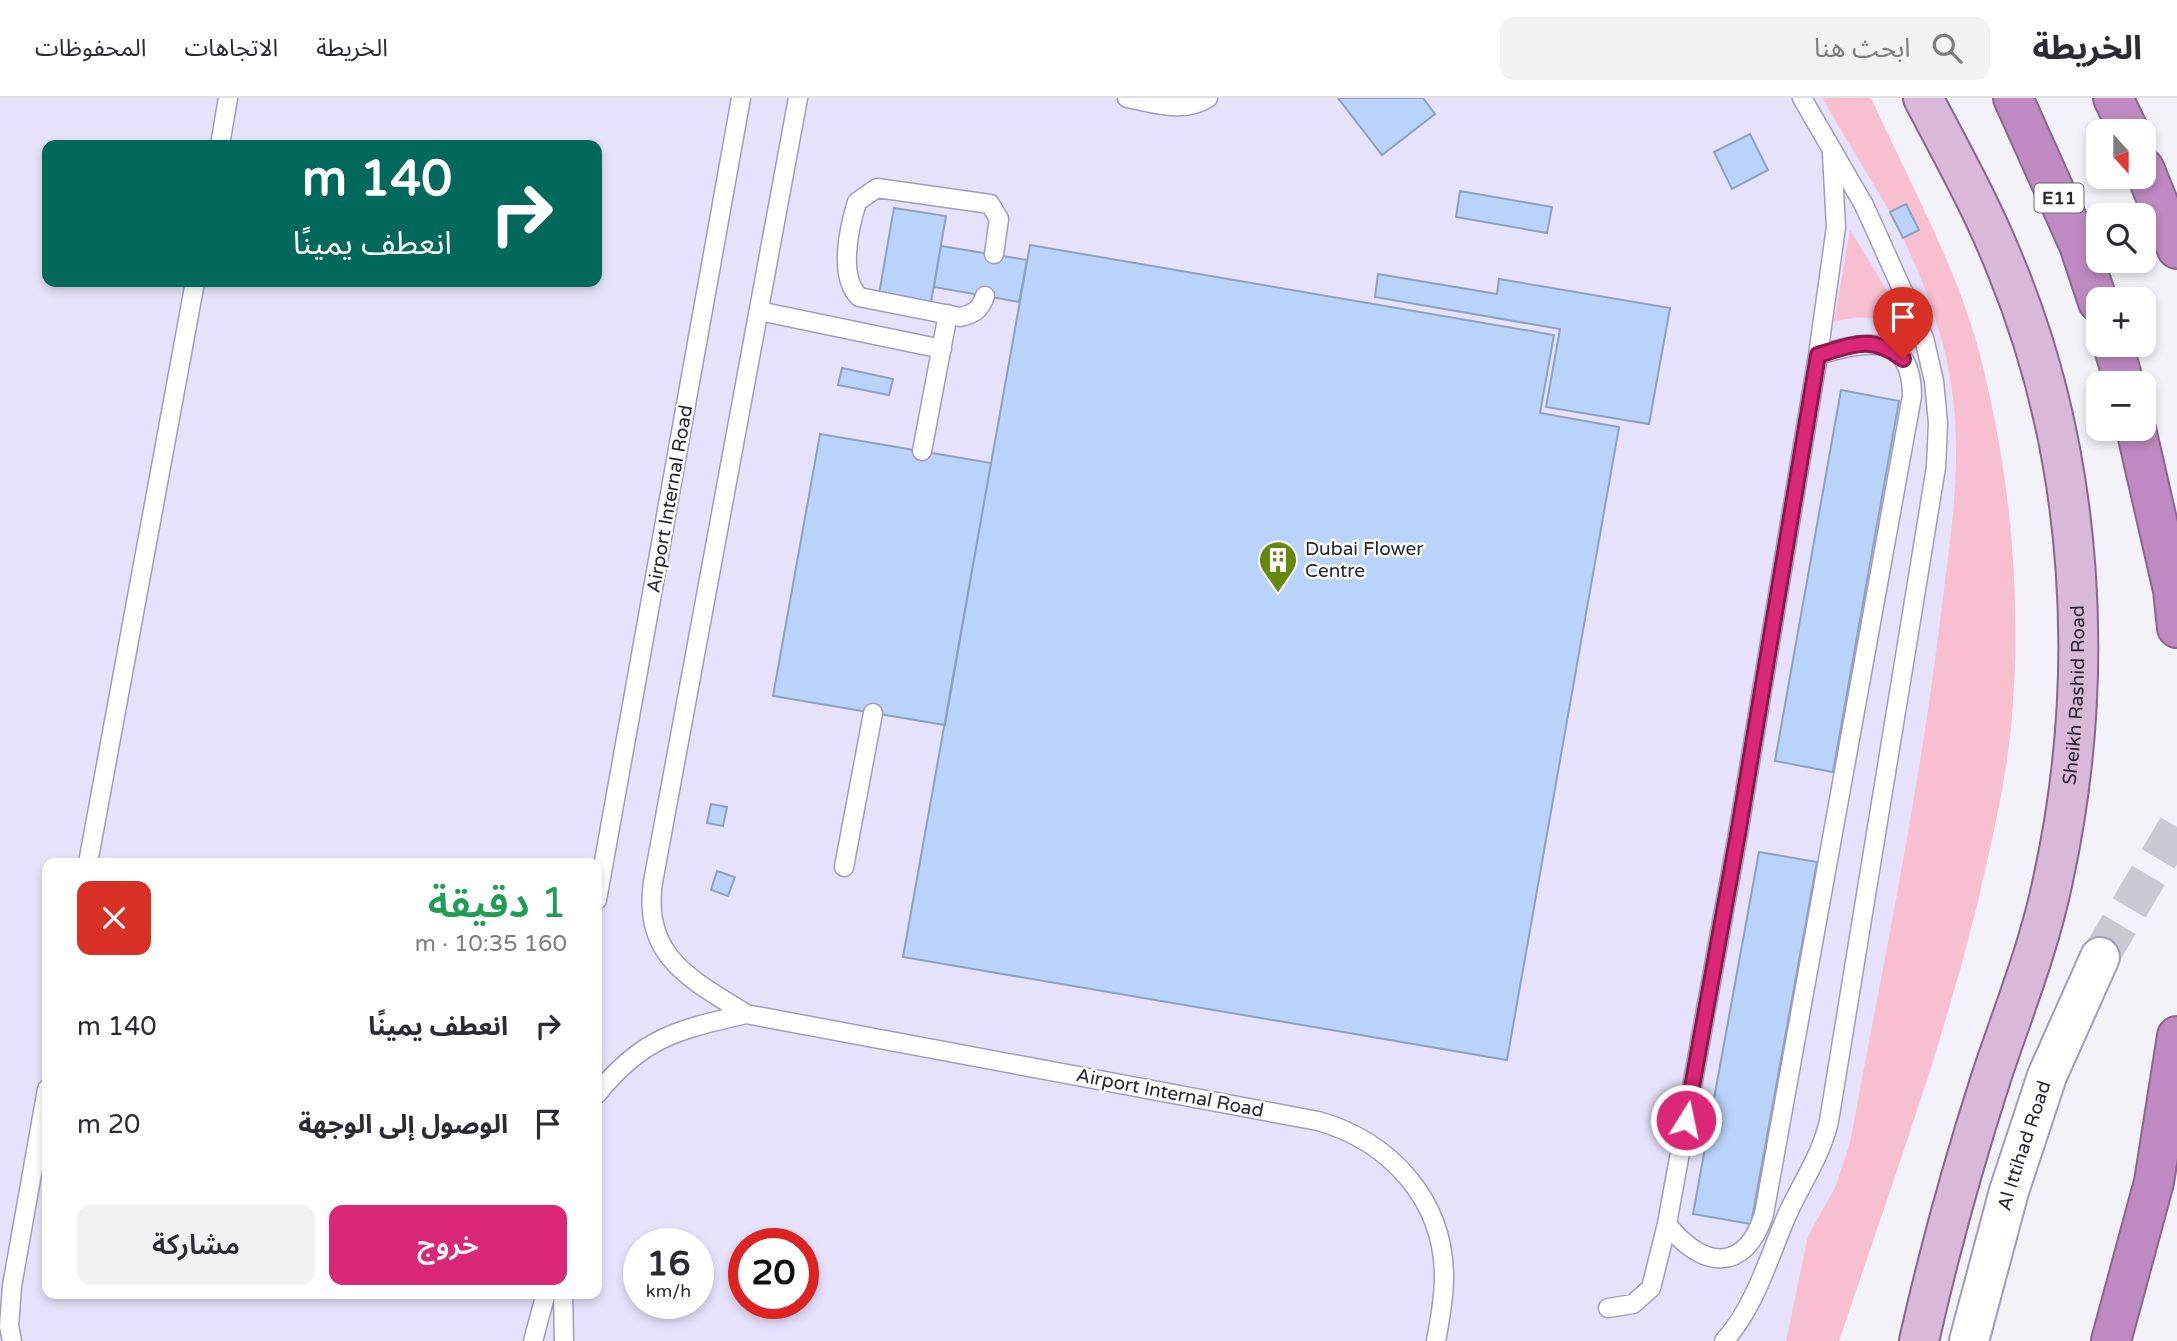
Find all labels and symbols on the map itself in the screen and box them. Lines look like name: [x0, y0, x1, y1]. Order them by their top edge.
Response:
north arrow: [2086, 119, 2156, 189]
road number: E11: [2035, 184, 2084, 212]
pin: [1873, 287, 1933, 359]
street label: Airport Internal Road: [643, 403, 697, 595]
place label: Dubai Flower Centre: [1305, 538, 1424, 582]
building icon: Dubai Flower Centre: [1257, 539, 1299, 594]
street label: Sheikh Rashid Road: [2059, 605, 2089, 786]
street label: Airport Internal Road: [1074, 1064, 1266, 1122]
street label: Al Ittihad Road: [1993, 1078, 2056, 1213]
position arrow: [1649, 1083, 1723, 1157]
speed limit sign: 20: [728, 1228, 819, 1319]

